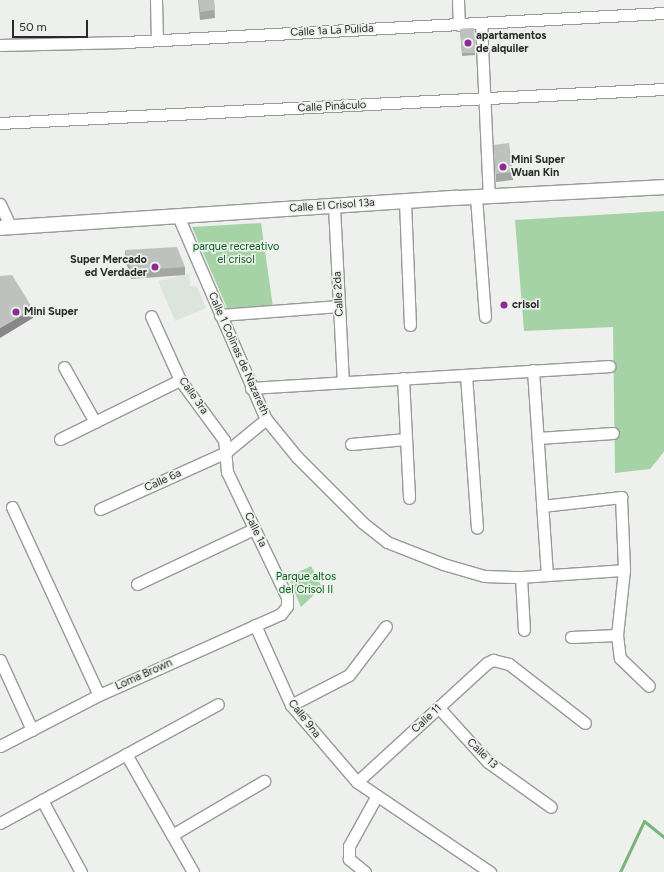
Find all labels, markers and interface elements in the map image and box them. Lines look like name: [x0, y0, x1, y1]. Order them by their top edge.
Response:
scale bar: [14, 12, 90, 38]
text: 50 m: [19, 20, 47, 34]
street label: Calle 1a La Pulida: [290, 22, 374, 40]
place label: apartamentos de alquiler: [476, 30, 546, 56]
marker: apartamentos de alquiler: [463, 38, 473, 48]
street label: Calle Pináculo: [297, 99, 367, 115]
place label: Mini Super Wuan Kin: [511, 154, 565, 180]
marker: Mini Super Wuan Kin: [498, 162, 508, 172]
street label: Calle El Crisol 13a: [289, 196, 375, 216]
park label: parque recreativo el crisol: [193, 241, 279, 267]
place label: Super Mercado ed Verdader: [70, 254, 147, 280]
marker: Super Mercado ed Verdader: [150, 262, 160, 272]
street label: Calle 2da: [331, 271, 347, 317]
street label: Calle 1 Colinas de Nazareth: [205, 290, 271, 418]
place label: crisol: [512, 298, 539, 312]
marker: crisol: [499, 300, 509, 310]
place label: Mini Super: [24, 305, 78, 319]
marker: Mini Super: [11, 307, 21, 317]
street label: Calle 3ra: [175, 375, 211, 417]
street label: Calle 6a: [143, 467, 183, 495]
street label: Calle 1a: [241, 510, 269, 550]
park label: Parque altos del Crisol II: [276, 571, 336, 597]
street label: Loma Brown: [113, 657, 175, 693]
street label: Calle 9na: [285, 697, 323, 741]
street label: Calle 11: [409, 702, 445, 736]
street label: Calle 13: [464, 736, 500, 772]

